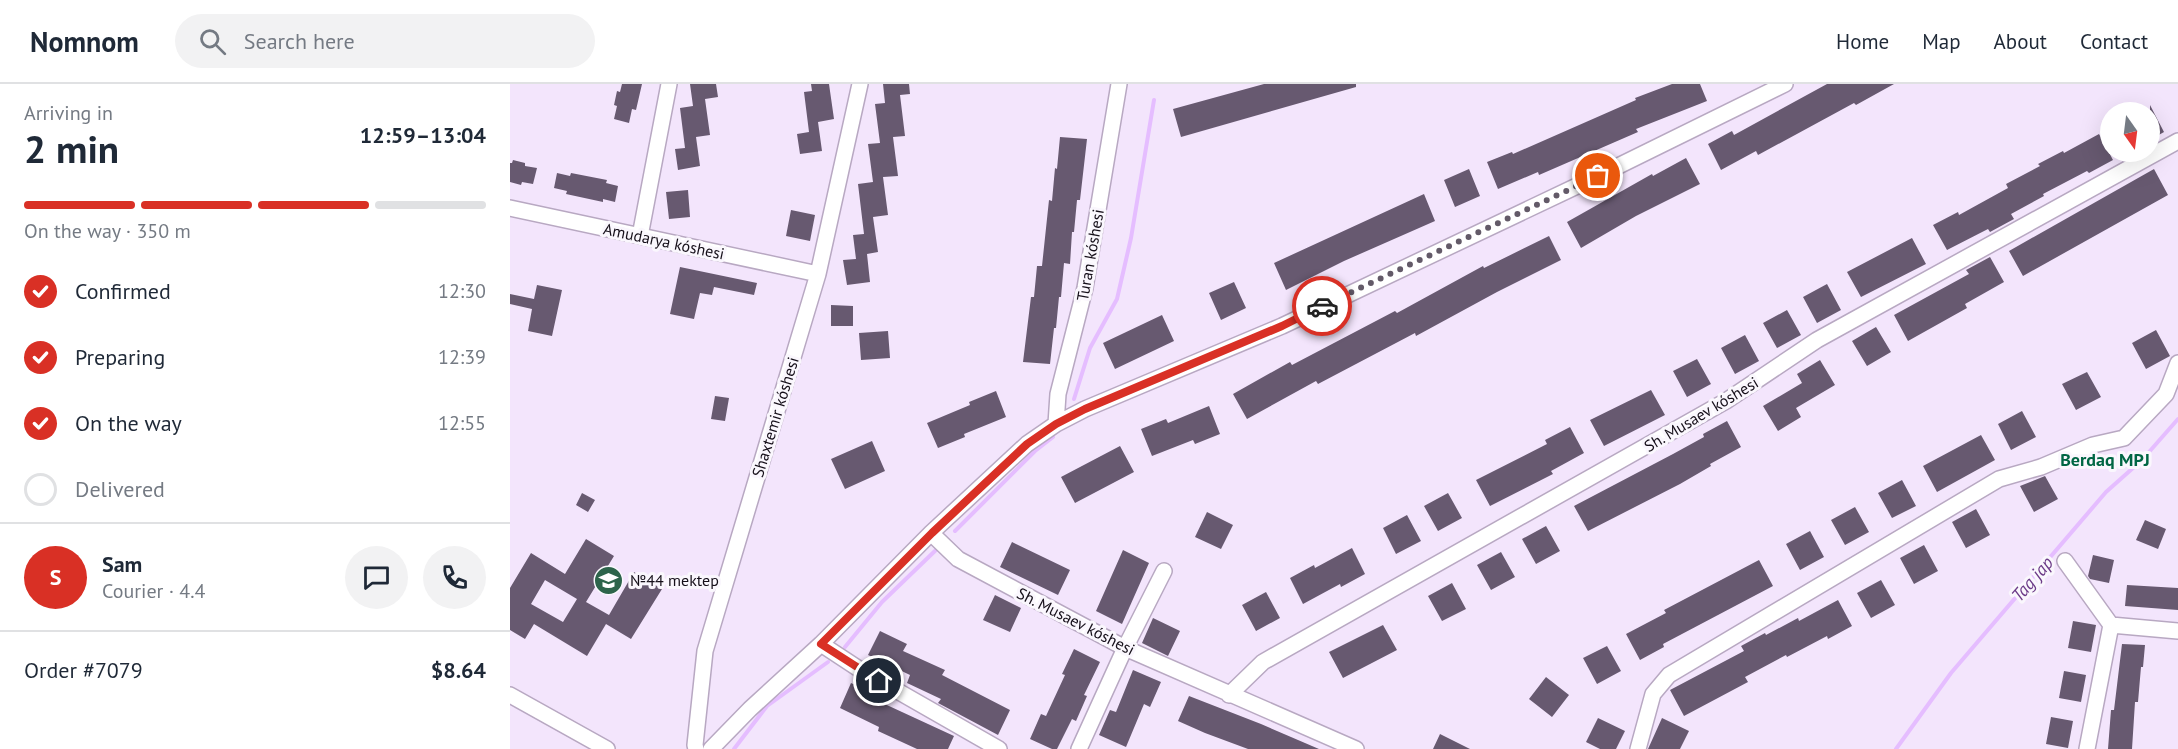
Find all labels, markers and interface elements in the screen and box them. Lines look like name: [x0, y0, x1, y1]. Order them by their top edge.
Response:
search box: [175, 14, 595, 68]
text: Nomnom: [30, 23, 139, 60]
icon: search: [196, 25, 229, 58]
text: Search here: [244, 27, 355, 55]
text: Home: [1836, 28, 1889, 55]
text: Map: [1922, 28, 1961, 55]
text: About: [1994, 28, 2047, 55]
text: Contact: [2080, 28, 2148, 55]
text: Arriving in: [24, 100, 113, 126]
north arrow: [2100, 102, 2160, 162]
map controls: [2100, 102, 2160, 162]
text: 12:59–13:04: [360, 121, 486, 149]
text: 2 min: [24, 123, 119, 174]
pin: [1572, 150, 1623, 201]
icon: bag: [1581, 159, 1614, 192]
street label: Turan kóshesi: [1072, 208, 1108, 302]
text: On the way · 350 m: [24, 218, 191, 244]
street label: Amudarya kóshesi: [602, 218, 726, 264]
icon: check: [24, 275, 57, 308]
courier: [1292, 276, 1352, 336]
text: Confirmed: [75, 277, 171, 305]
text: 12:30: [438, 278, 486, 304]
icon: car: [1306, 290, 1339, 323]
icon: check: [24, 341, 57, 374]
text: Preparing: [75, 343, 165, 371]
text: 12:39: [438, 344, 486, 370]
street label: Shaxtemir kóshesi: [747, 355, 803, 479]
street label: Sh. Musaev kóshesi: [1640, 372, 1762, 456]
icon: check: [24, 407, 57, 440]
text: On the way: [75, 409, 182, 437]
text: 12:55: [438, 410, 486, 436]
district label: Berdaq MPJ: [2060, 448, 2150, 471]
text: Delivered: [75, 475, 165, 503]
button: chat: [345, 546, 408, 609]
button: phone: [423, 546, 486, 609]
text: Sam: [102, 550, 142, 578]
water label: Tag jap: [2006, 552, 2058, 606]
text: S: [50, 563, 61, 591]
school or university icon: №44 mektep: [593, 564, 625, 596]
place label: №44 mektep: [630, 570, 719, 590]
text: Courier · 4.4: [102, 578, 205, 604]
street label: Sh. Musaev kóshesi: [1014, 583, 1138, 659]
pin: [853, 655, 904, 706]
text: Order #7079: [24, 656, 143, 684]
text: $8.64: [431, 656, 486, 684]
icon: home: [862, 664, 895, 697]

